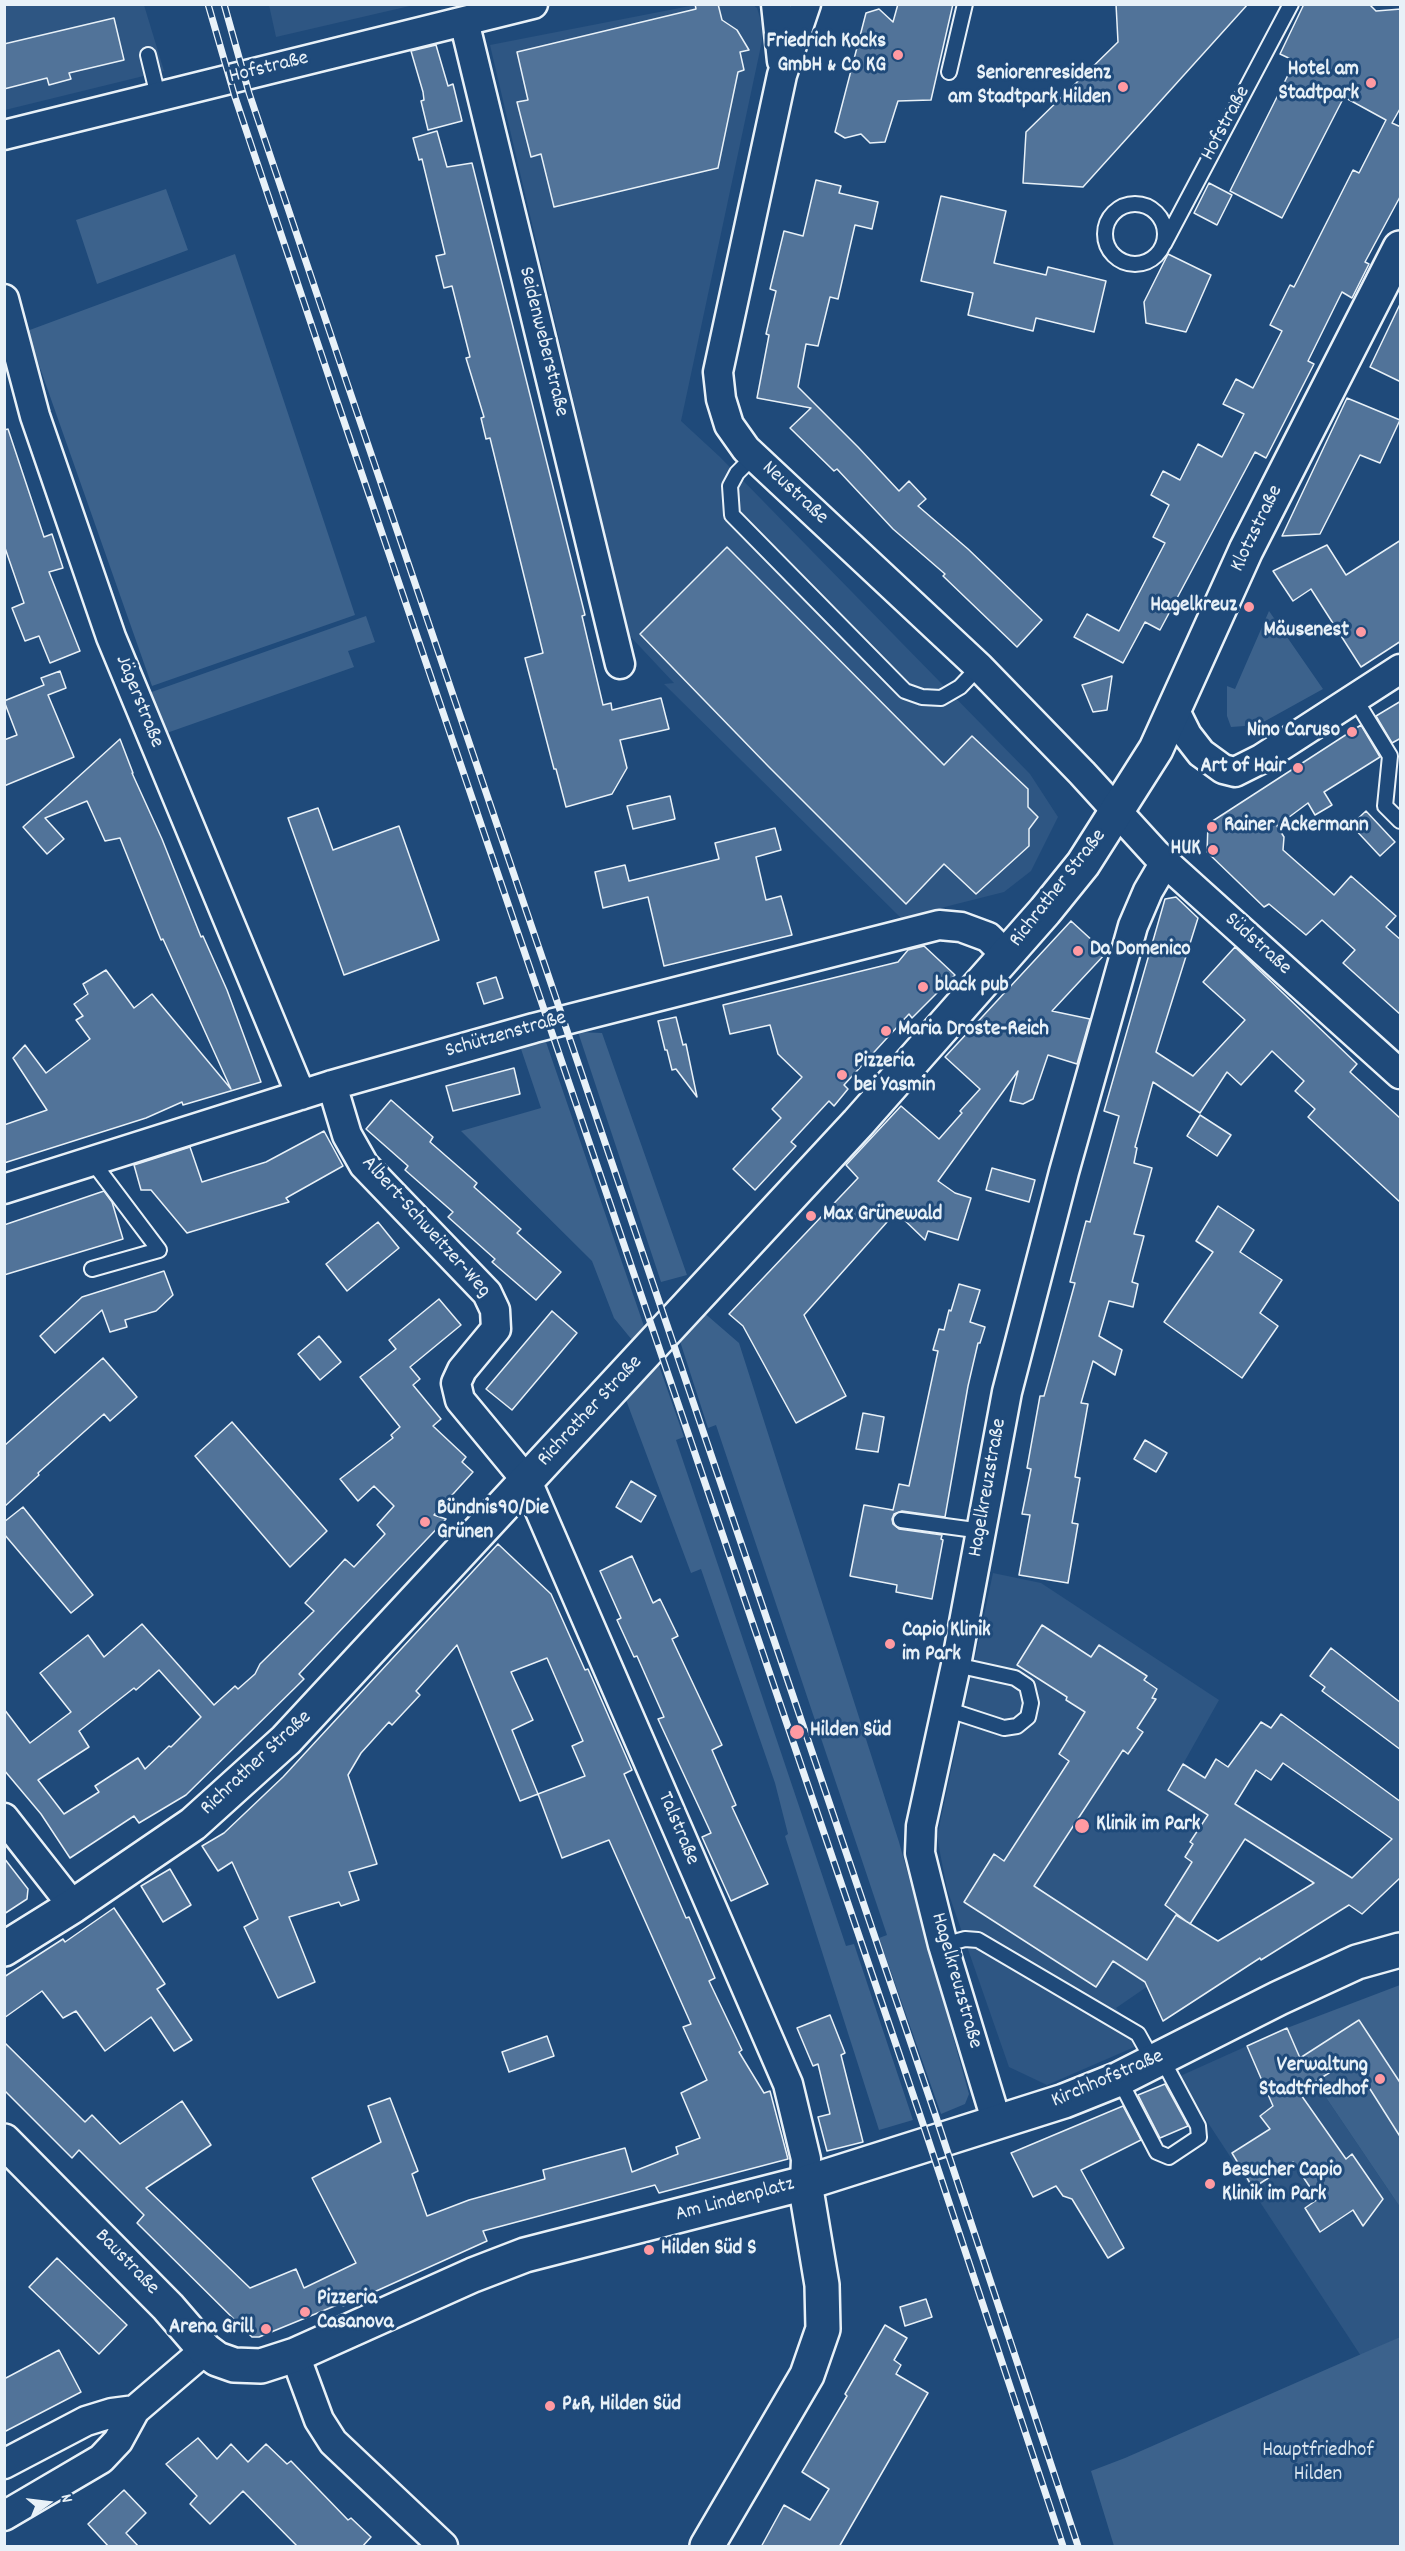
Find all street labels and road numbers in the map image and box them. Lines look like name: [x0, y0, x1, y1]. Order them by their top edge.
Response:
street label: Hofstraße: [227, 47, 311, 91]
street label: Hofstraße: [1197, 82, 1257, 166]
street label: Seidenweberstraße: [511, 264, 573, 420]
street label: Neustraße: [755, 457, 833, 531]
street label: Klotzstraße: [1226, 482, 1290, 576]
street label: Jägerstraße: [108, 652, 168, 752]
street label: Richrather Straße: [1005, 825, 1113, 953]
street label: Südstraße: [1218, 908, 1296, 982]
street label: Schützenstraße: [443, 1007, 569, 1065]
street label: Albert-Schweitzer-Weg: [355, 1152, 495, 1304]
street label: Richrather Straße: [533, 1351, 649, 1473]
street label: Hagelkreuzstraße: [964, 1417, 1014, 1559]
street label: Richrather Straße: [196, 1706, 318, 1822]
street label: Talstraße: [650, 1789, 704, 1869]
street label: Hagelkreuzstraße: [924, 1910, 986, 2052]
street label: Kirchhofstraße: [1048, 2045, 1168, 2115]
street label: Am Lindenplatz: [673, 2173, 797, 2229]
street label: Baustraße: [88, 2225, 164, 2301]

